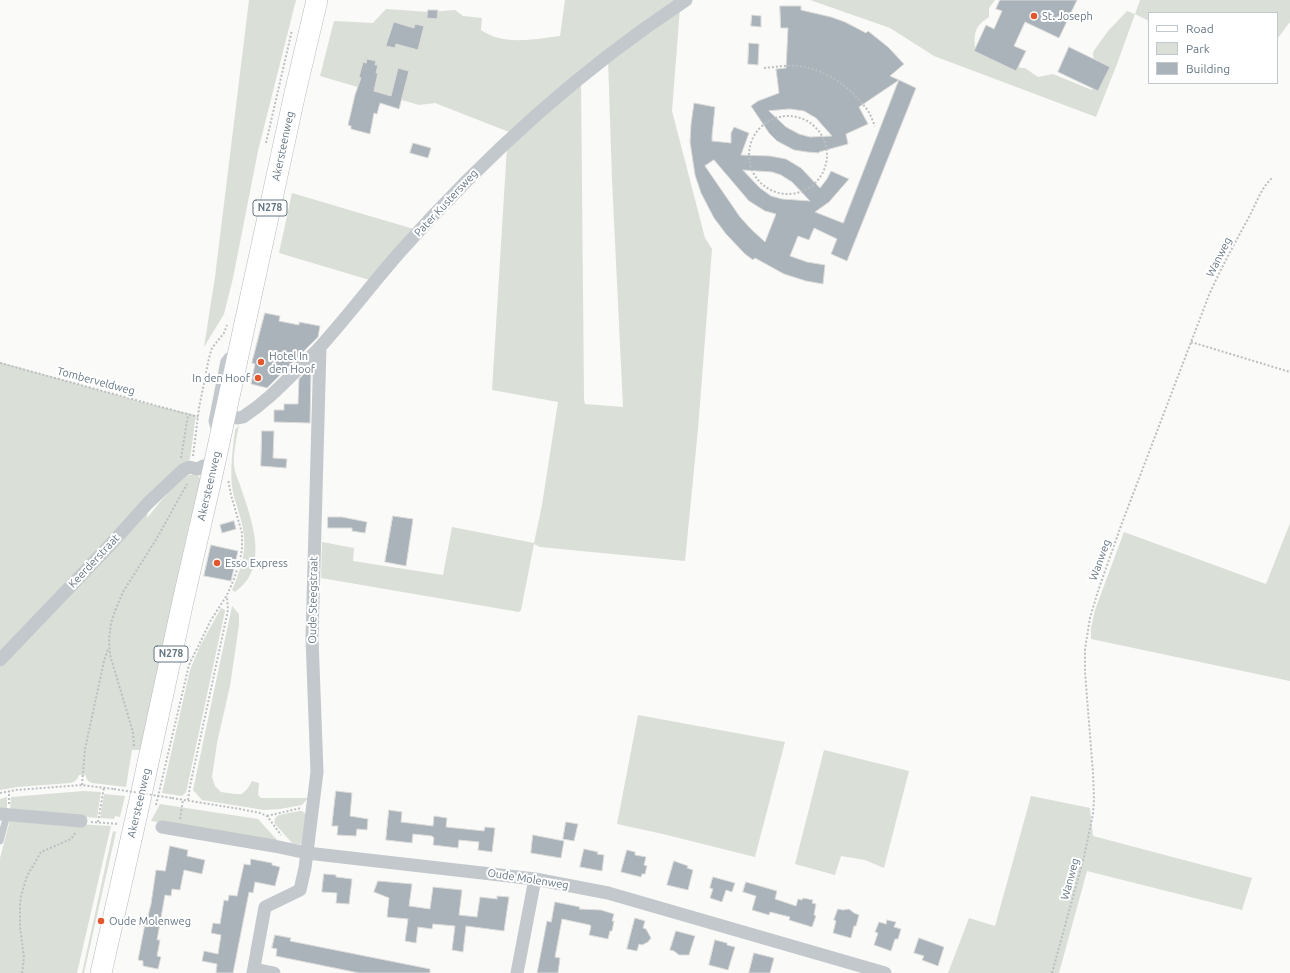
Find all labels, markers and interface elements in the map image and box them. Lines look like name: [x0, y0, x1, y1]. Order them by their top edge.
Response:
place label: St. Joseph: [1042, 9, 1093, 23]
marker: St. Joseph: [1029, 11, 1039, 21]
legend: [1148, 12, 1278, 84]
text: Road: [1186, 22, 1214, 35]
text: Park: [1186, 42, 1210, 55]
text: Building: [1186, 62, 1230, 75]
street label: Akersteenweg: [269, 110, 297, 182]
street label: Pater Kustersweg: [411, 167, 481, 239]
road number: N278: [253, 200, 287, 216]
street label: Wanweg: [1203, 235, 1235, 279]
place label: Hotel In den Hoof: [269, 349, 315, 375]
marker: Hotel In den Hoof: [256, 357, 266, 367]
street label: Tomberveldweg: [56, 364, 136, 398]
place label: In den Hoof: [192, 371, 250, 385]
marker: In den Hoof: [253, 373, 263, 383]
street label: Akersteenweg: [195, 450, 223, 522]
street label: Keerderstraat: [66, 531, 122, 591]
street label: Wanweg: [1086, 538, 1114, 582]
place label: Esso Express: [225, 556, 288, 570]
street label: Oude Steegstraat: [306, 556, 320, 644]
marker: Esso Express: [212, 558, 222, 568]
road number: N278: [154, 646, 188, 662]
street label: Akersteenweg: [125, 767, 153, 839]
street label: Wanweg: [1058, 857, 1082, 901]
street label: Oude Molenweg: [486, 866, 570, 892]
place label: Oude Molenweg: [109, 914, 191, 928]
marker: Oude Molenweg: [96, 916, 106, 926]

